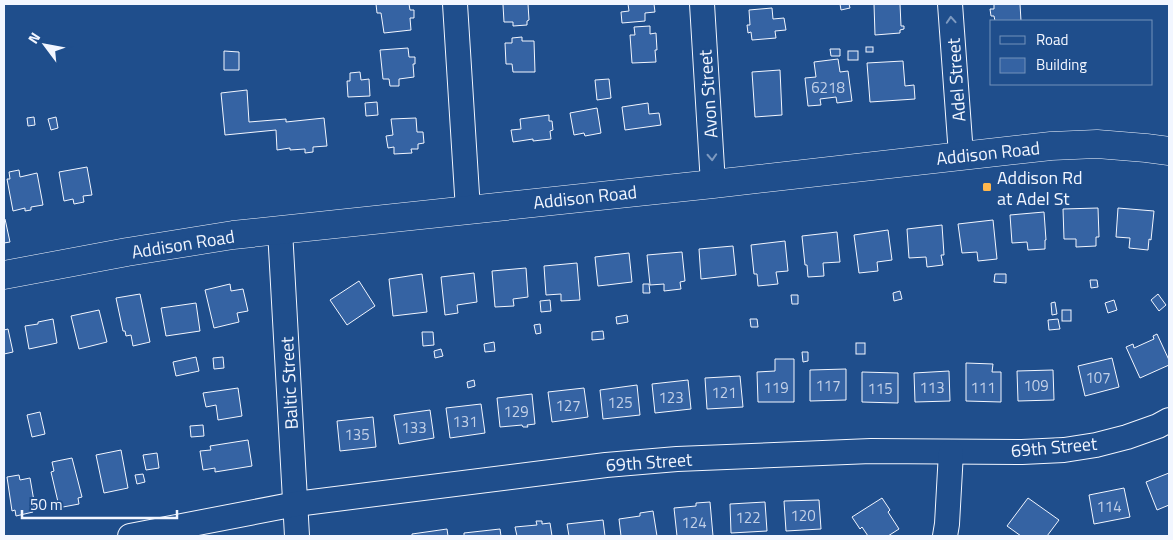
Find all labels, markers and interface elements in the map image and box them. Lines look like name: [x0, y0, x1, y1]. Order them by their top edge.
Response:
one-way arrow: [946, 15, 957, 23]
north arrow: [20, 20, 70, 70]
legend: [990, 20, 1153, 85]
text: N: [22, 28, 45, 48]
text: Road: [1036, 28, 1068, 51]
street label: Adel Street: [940, 37, 972, 123]
street label: Avon Street: [691, 48, 725, 139]
text: Building: [1036, 53, 1087, 76]
house number: 6218: [811, 76, 845, 99]
street label: Addison Road: [935, 134, 1041, 172]
one-way arrow: [706, 153, 717, 161]
place label: Addison Rd at Adel St: [997, 164, 1083, 212]
street label: Addison Road: [532, 178, 638, 216]
marker: Addison Rd at Adel St: [981, 181, 993, 193]
street label: Addison Road: [129, 223, 237, 265]
street label: Baltic Street: [273, 335, 305, 430]
house number: 107: [1085, 366, 1111, 389]
house number: 117: [815, 374, 841, 397]
house number: 109: [1023, 374, 1049, 397]
house number: 119: [763, 376, 789, 399]
house number: 113: [919, 376, 945, 399]
house number: 111: [970, 376, 996, 399]
house number: 115: [867, 377, 893, 400]
house number: 121: [711, 381, 737, 404]
house number: 123: [658, 386, 684, 409]
house number: 125: [607, 391, 633, 414]
house number: 127: [555, 394, 581, 417]
house number: 129: [503, 400, 529, 423]
house number: 131: [452, 410, 478, 433]
house number: 133: [401, 416, 427, 439]
house number: 135: [344, 423, 370, 446]
street label: 69th Street: [1010, 430, 1099, 464]
street label: 69th Street: [605, 445, 694, 478]
scale bar: [22, 488, 178, 520]
text: 50 m: [30, 493, 63, 516]
house number: 114: [1096, 495, 1122, 518]
house number: 120: [790, 504, 816, 527]
house number: 122: [735, 506, 761, 529]
house number: 124: [681, 511, 707, 534]

